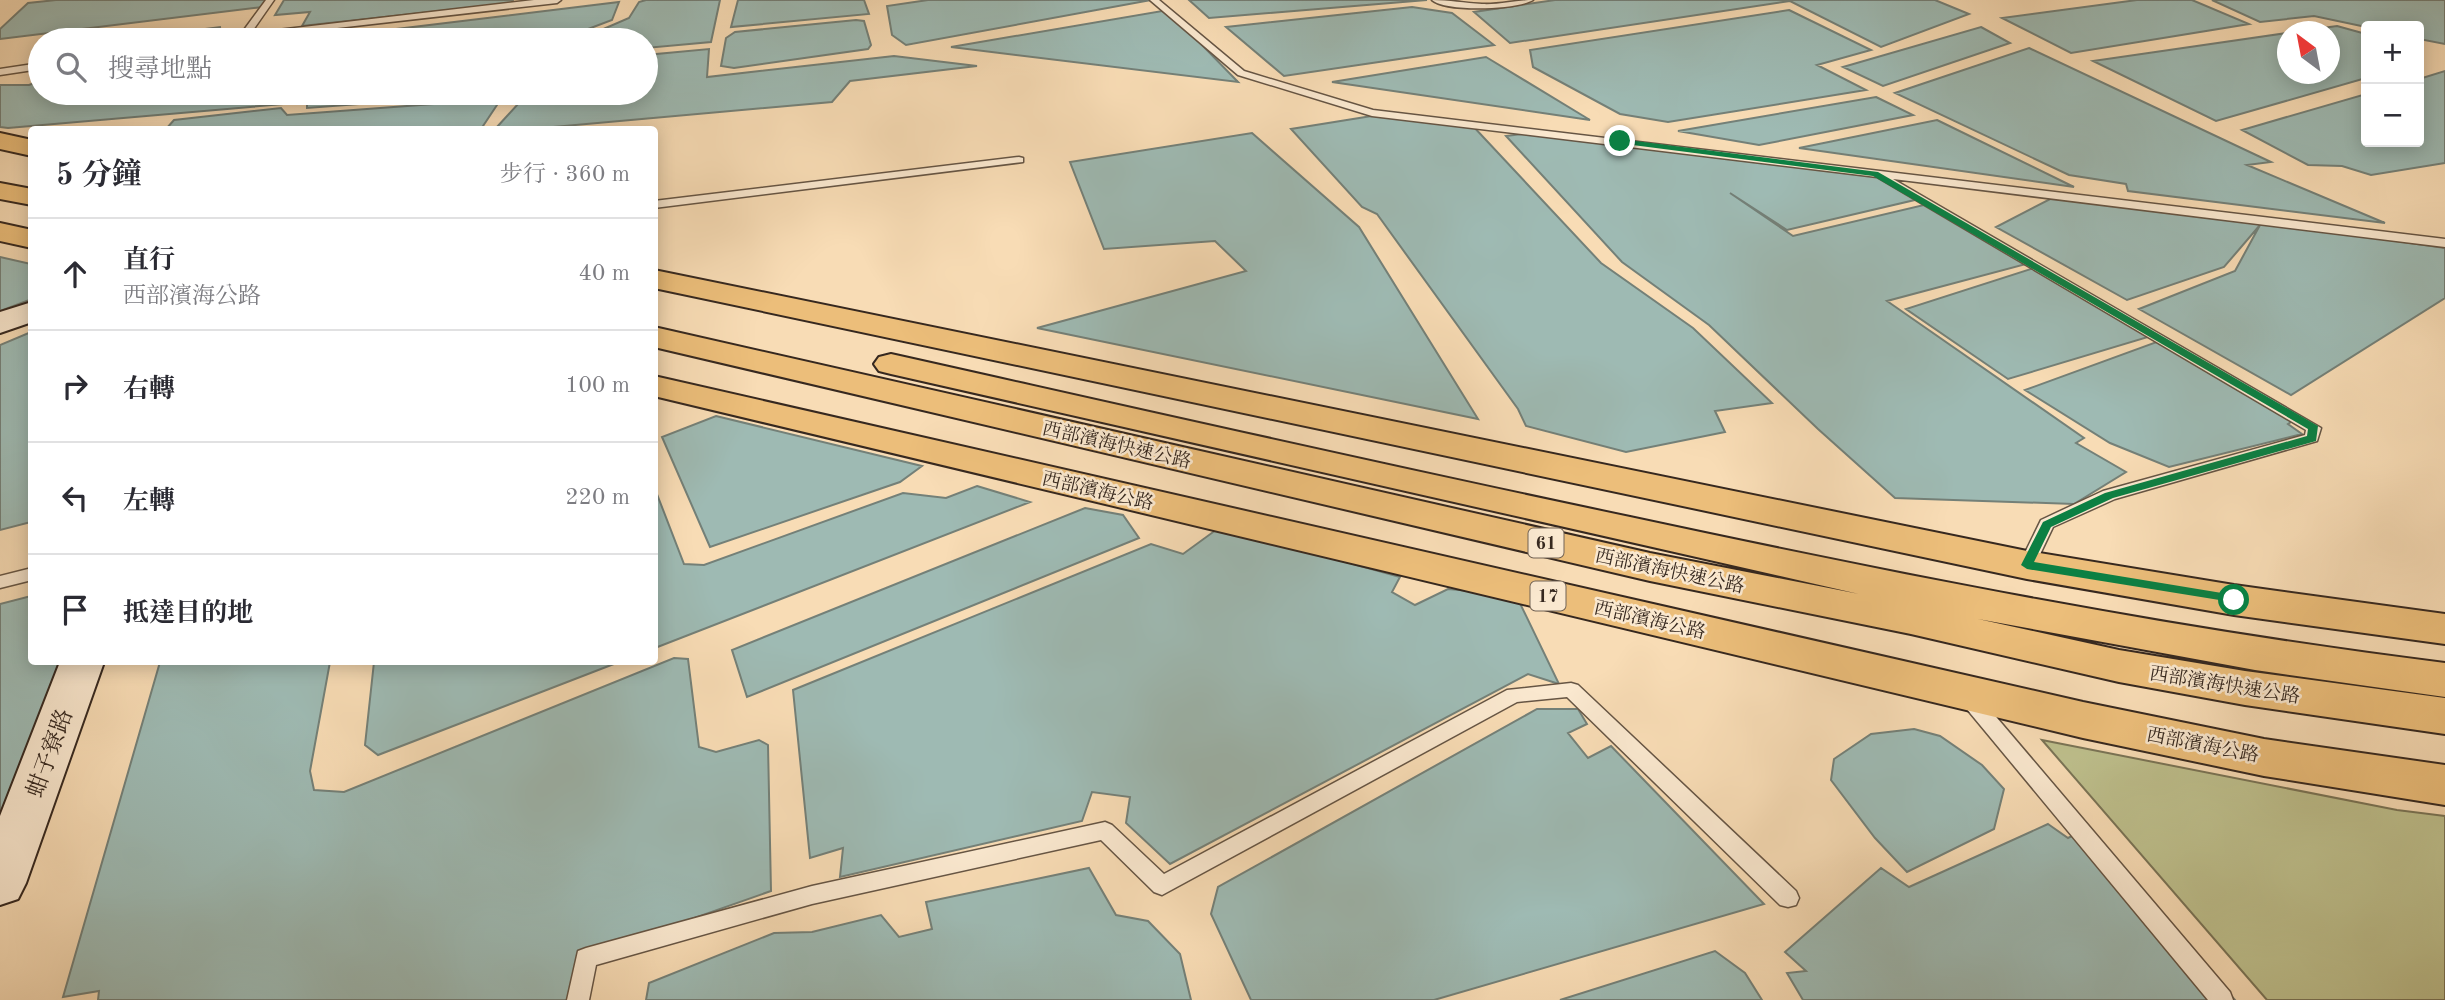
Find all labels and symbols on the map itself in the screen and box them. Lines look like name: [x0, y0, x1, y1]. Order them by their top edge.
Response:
north arrow: [2277, 21, 2340, 84]
route end: [1604, 125, 1635, 156]
street label: 西部濱海快速公路: [1040, 417, 1193, 473]
street label: 西部濱海公路: [1040, 467, 1156, 515]
road number: 61: [1528, 528, 1564, 558]
street label: 西部濱海快速公路: [1593, 544, 1746, 598]
road number: 17: [1530, 582, 1566, 610]
route start: [2218, 584, 2249, 615]
street label: 西部濱海公路: [1592, 596, 1708, 644]
street label: 西部濱海快速公路: [2148, 662, 2302, 708]
street label: 蚶子寮路: [22, 706, 77, 801]
street label: 西部濱海公路: [2145, 723, 2261, 767]

